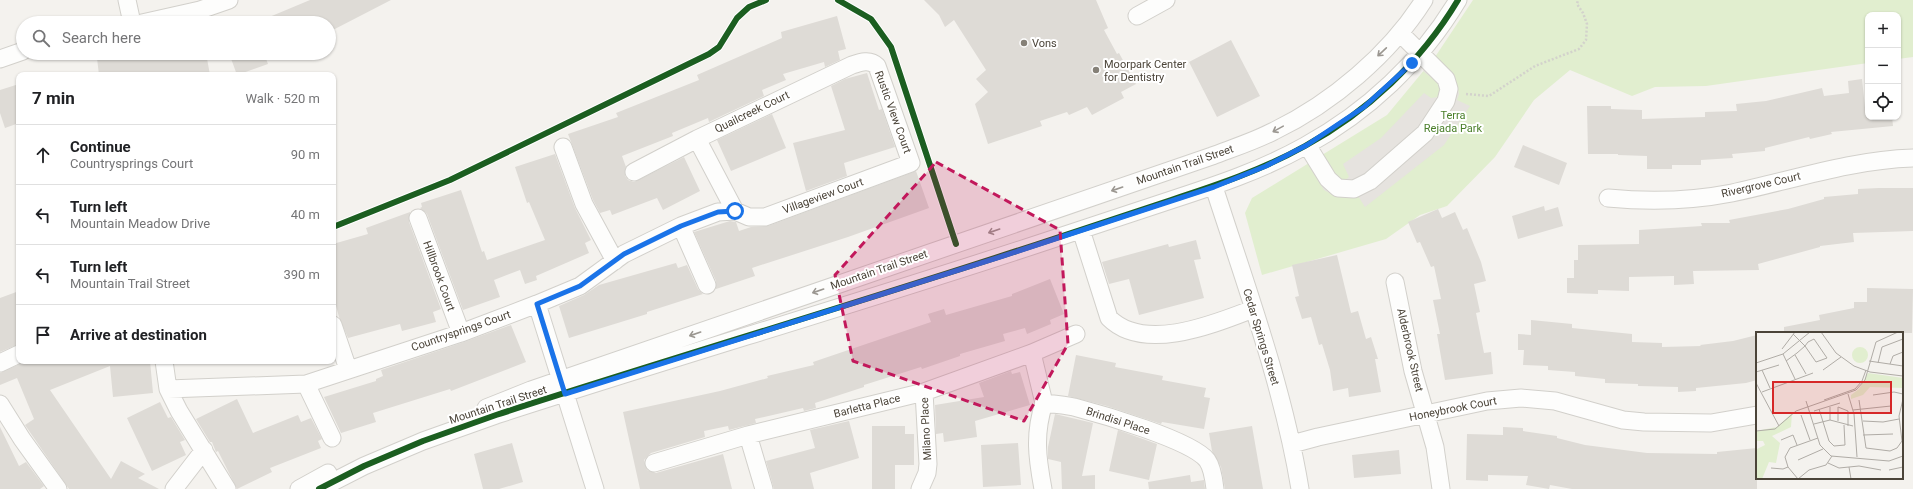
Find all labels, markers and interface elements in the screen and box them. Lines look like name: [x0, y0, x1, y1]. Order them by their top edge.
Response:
map controls: [1865, 12, 1901, 120]
button: +: [1865, 12, 1901, 48]
search box: [16, 16, 336, 60]
icon: search: [30, 27, 52, 49]
text: Search here: [62, 29, 141, 47]
place label: Vons: [1032, 37, 1057, 50]
marker: Vons: [1019, 38, 1029, 48]
one-way arrow: [1377, 47, 1387, 57]
button: −: [1865, 48, 1901, 84]
route end: [1403, 54, 1421, 72]
place label: Moorpark Center for Dentistry: [1104, 58, 1187, 84]
marker: Moorpark Center for Dentistry: [1091, 65, 1101, 75]
street label: Rustic View Court: [872, 69, 914, 155]
button: locate: [1865, 84, 1901, 120]
text: 7 min: [32, 88, 75, 108]
street label: Quailcreek Court: [713, 88, 792, 136]
text: Walk · 520 m: [245, 91, 320, 106]
park label: Terra Rejada Park: [1424, 109, 1483, 135]
one-way arrow: [1272, 126, 1284, 133]
text: Continue: [70, 138, 131, 156]
street label: Mountain Trail Street: [1135, 142, 1236, 188]
icon: ahead: [32, 144, 54, 166]
text: 90 m: [291, 147, 320, 162]
text: Countrysprings Court: [70, 156, 193, 171]
street label: Rivergrove Court: [1720, 169, 1802, 200]
street label: Villageview Court: [781, 175, 865, 217]
one-way arrow: [1110, 186, 1123, 193]
text: Turn left: [70, 198, 127, 216]
route start: [726, 202, 744, 220]
icon: left: [32, 204, 54, 226]
text: 40 m: [291, 207, 320, 222]
text: Mountain Meadow Drive: [70, 216, 210, 231]
one-way arrow: [988, 228, 1000, 236]
street label: Hillbrook Court: [420, 239, 458, 313]
street label: Mountain Trail Street: [829, 247, 930, 293]
text: Turn left: [70, 258, 127, 276]
icon: left: [32, 264, 54, 286]
text: 390 m: [283, 267, 320, 282]
text: Mountain Trail Street: [70, 276, 190, 291]
street label: Cedar Springs Street: [1240, 287, 1282, 387]
one-way arrow: [811, 288, 824, 295]
street label: Alderbrook Street: [1394, 307, 1426, 393]
street label: Countrysprings Court: [410, 308, 513, 354]
icon: arrive: [32, 324, 54, 346]
text: Arrive at destination: [70, 326, 207, 344]
one-way arrow: [689, 330, 701, 338]
inset map: [1756, 332, 1903, 479]
street label: Mountain Trail Street: [448, 383, 549, 427]
street label: Barletta Place: [832, 391, 902, 421]
street label: Honeybrook Court: [1408, 394, 1498, 424]
street label: Milano Place: [918, 397, 934, 461]
street label: Brindisi Place: [1084, 405, 1152, 438]

